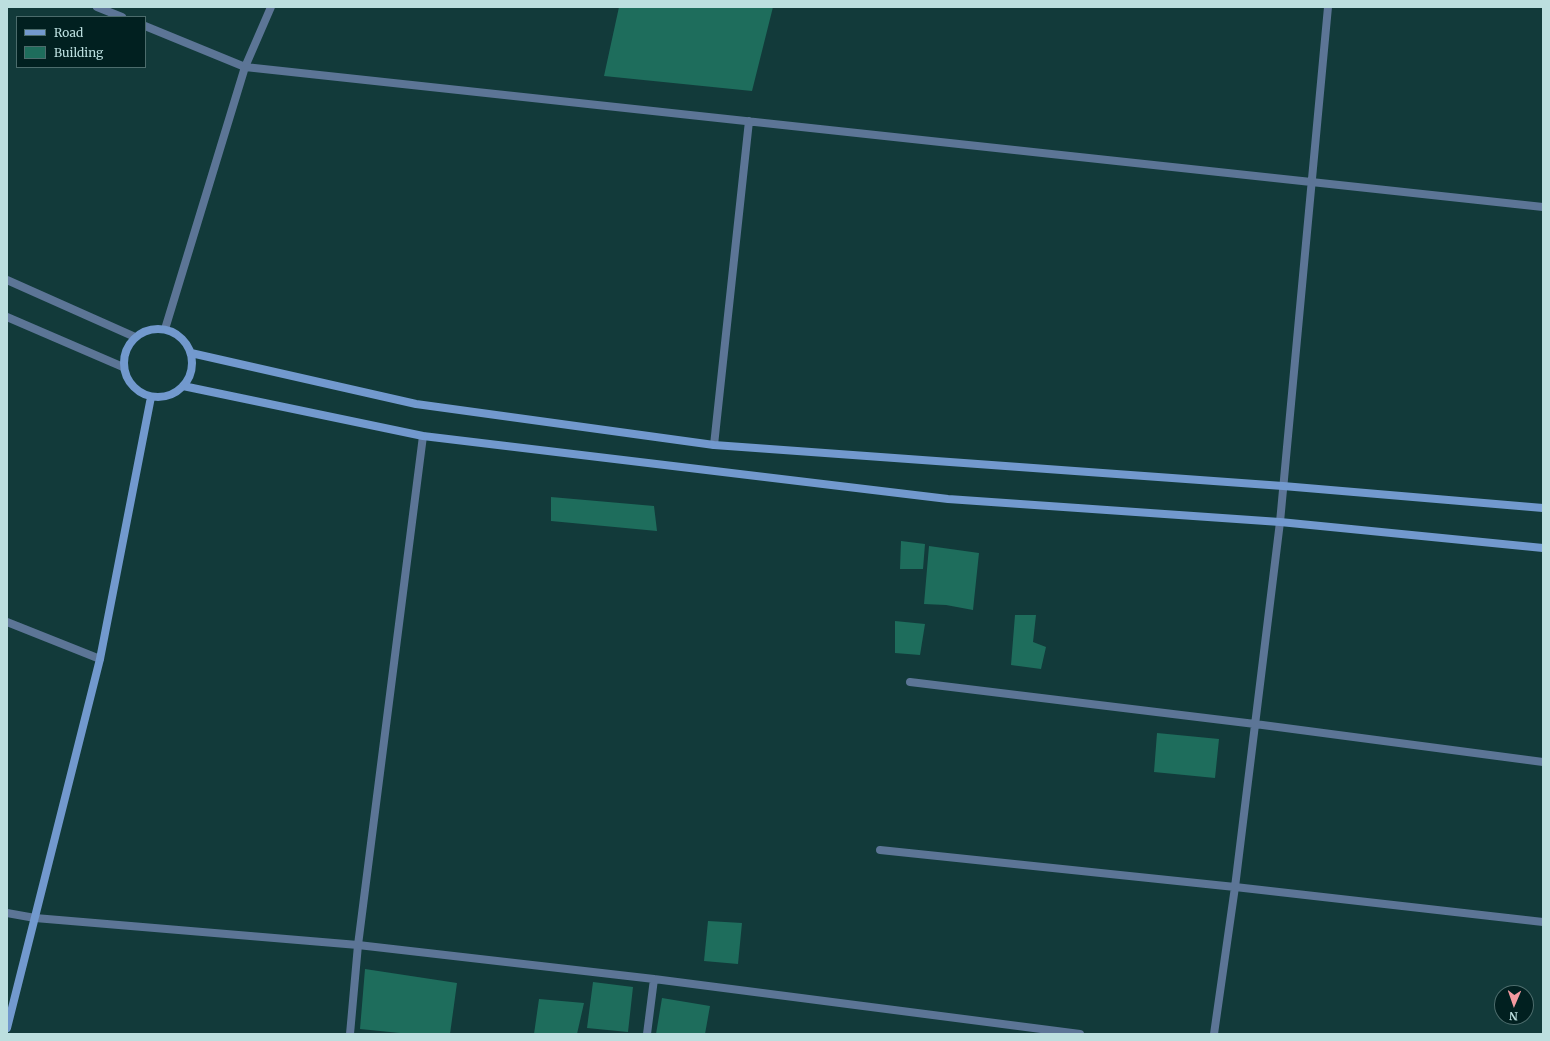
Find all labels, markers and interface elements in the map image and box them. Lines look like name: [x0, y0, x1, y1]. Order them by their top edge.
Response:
legend: [16, 16, 146, 68]
text: Road: [54, 25, 83, 40]
text: Building: [54, 45, 103, 60]
north arrow: [1494, 985, 1534, 1025]
text: N: [1509, 1009, 1518, 1023]

